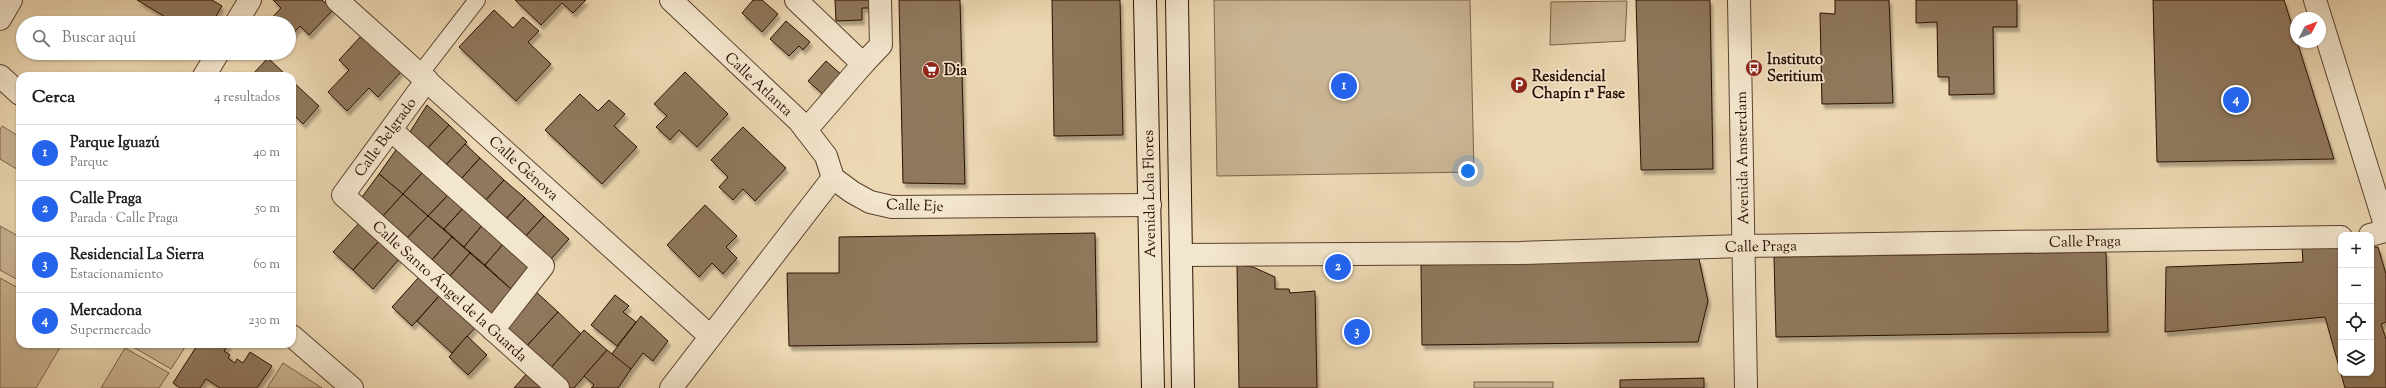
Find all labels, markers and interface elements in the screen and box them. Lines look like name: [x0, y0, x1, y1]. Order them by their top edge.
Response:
north arrow: [2290, 12, 2326, 48]
search box: [16, 16, 296, 60]
icon: search: [30, 27, 52, 49]
text: Buscar aquí: [62, 28, 136, 49]
street label: Calle Atlanta: [719, 48, 797, 122]
place label: Instituto Seritium: [1767, 50, 1824, 88]
bus stop icon: Instituto Seritium: [1744, 58, 1764, 78]
supermarket icon: Dia: [921, 60, 941, 80]
place label: Dia: [944, 61, 967, 82]
place label: Residencial Chapín 1ª Fase: [1532, 67, 1625, 105]
pin: 1: [1331, 71, 1357, 101]
parking icon: Residencial Chapín 1ª Fase: [1509, 75, 1529, 95]
pin: 4: [2223, 85, 2249, 115]
text: Cerca: [32, 86, 75, 110]
text: 4 resultados: [214, 89, 280, 107]
street label: Avenida Amsterdam: [1732, 90, 1755, 225]
street label: Calle Belgrado: [350, 94, 422, 182]
street label: Avenida Lola Flores: [1139, 130, 1162, 258]
street label: Calle Génova: [483, 132, 563, 206]
text: Parque Iguazú: [70, 133, 160, 154]
text: 1: [43, 144, 47, 162]
text: 40 m: [253, 144, 280, 162]
text: Parque: [70, 154, 109, 172]
your location: [1458, 161, 1478, 181]
text: Calle Praga: [70, 189, 142, 210]
street label: Calle Eje: [886, 195, 944, 218]
text: 2: [42, 200, 48, 218]
text: 50 m: [255, 200, 280, 218]
text: Parada · Calle Praga: [70, 210, 178, 228]
street label: Calle Santo Ángel de la Guarda: [367, 216, 532, 368]
street label: Calle Praga: [2049, 231, 2121, 254]
map controls: [2338, 232, 2374, 376]
button: +: [2338, 232, 2374, 268]
street label: Calle Praga: [1725, 236, 1797, 259]
text: Residencial La Sierra: [70, 245, 204, 266]
pin: 2: [1325, 252, 1351, 282]
text: 3: [42, 256, 48, 274]
text: 60 m: [253, 256, 280, 274]
text: Estacionamiento: [70, 266, 163, 284]
button: −: [2338, 268, 2374, 304]
text: Mercadona: [70, 301, 142, 322]
button: locate: [2338, 304, 2374, 340]
text: 4: [42, 312, 48, 330]
text: 230 m: [248, 312, 280, 330]
pin: 3: [1344, 317, 1370, 347]
text: Supermercado: [70, 322, 151, 340]
button: layers: [2338, 340, 2374, 376]

